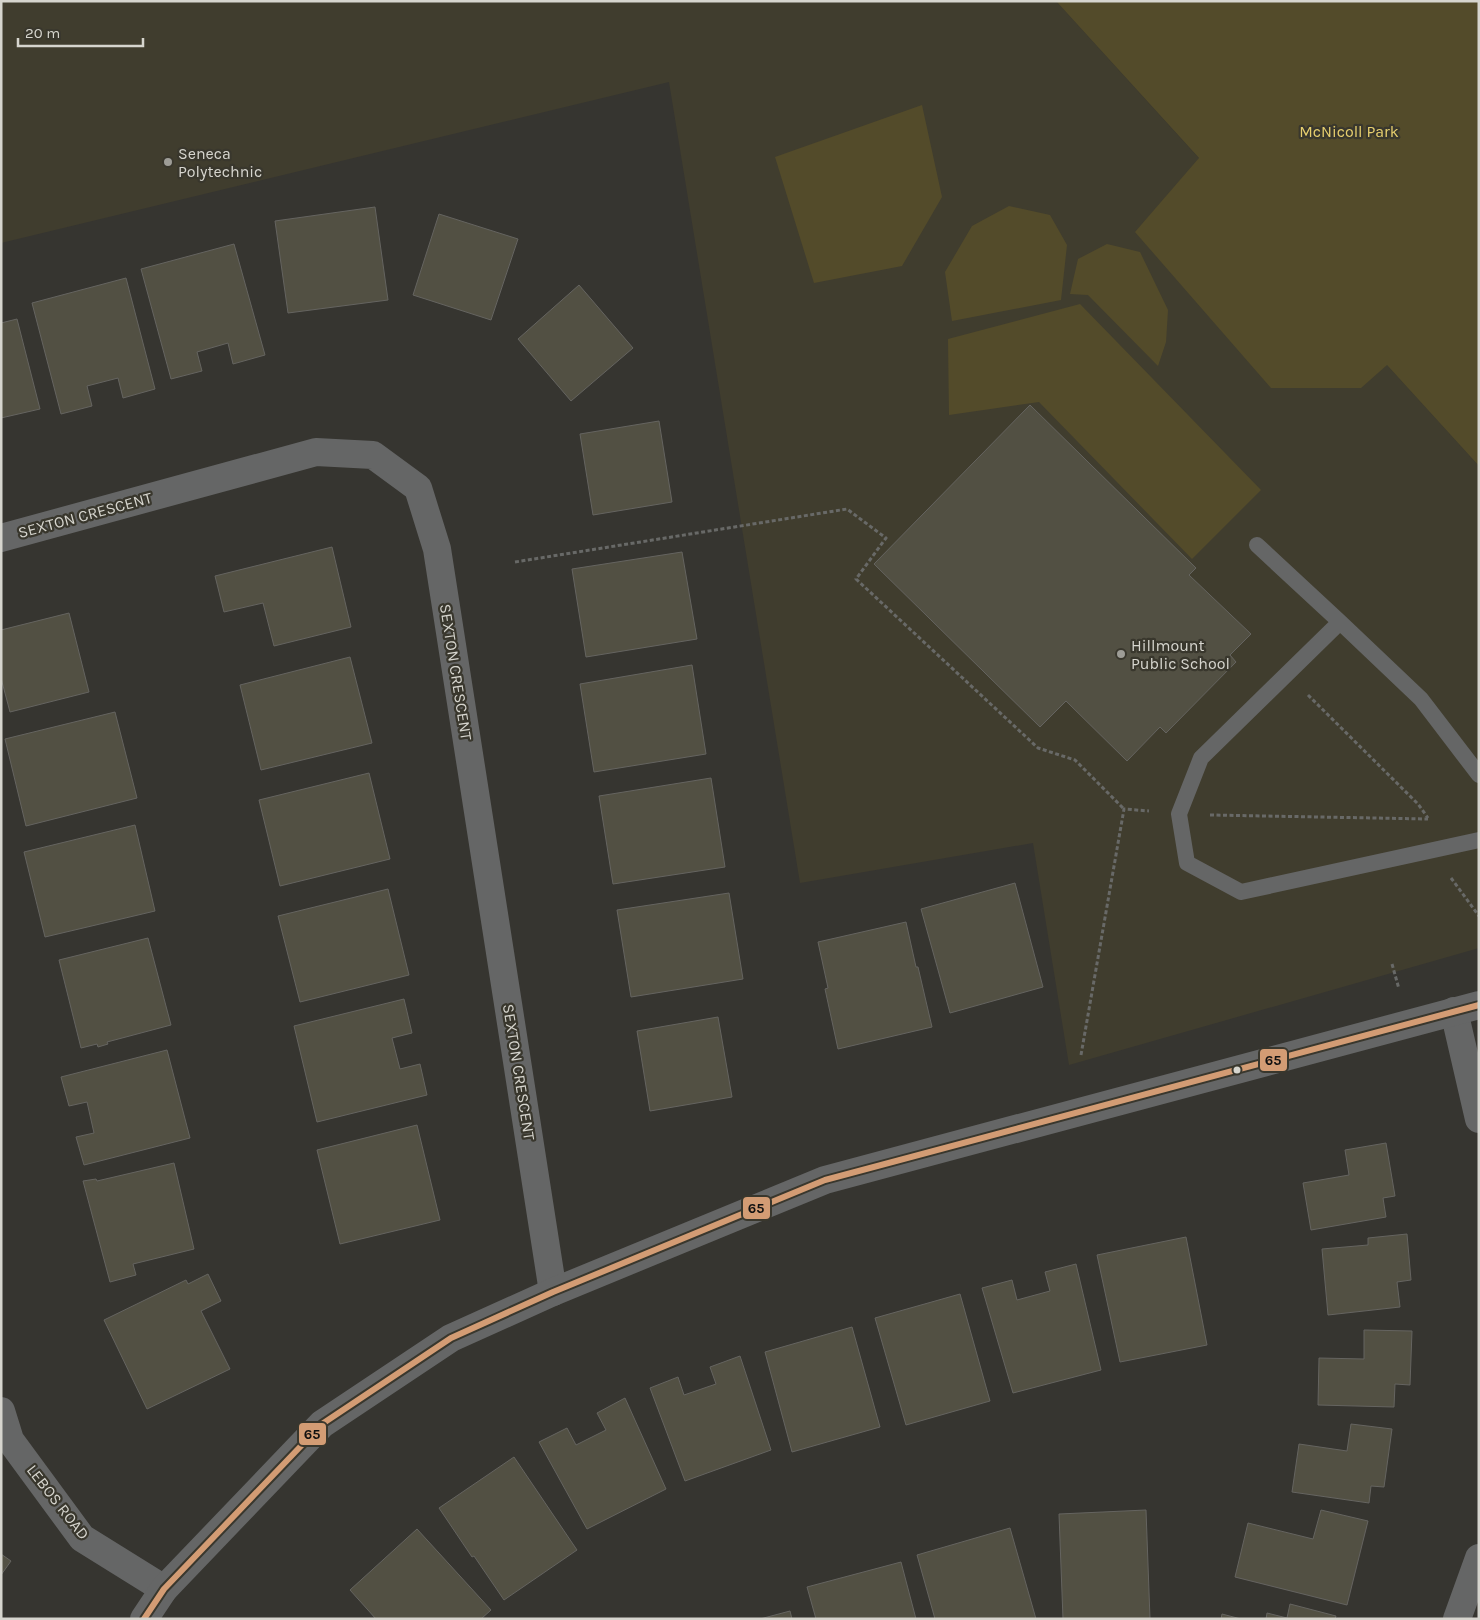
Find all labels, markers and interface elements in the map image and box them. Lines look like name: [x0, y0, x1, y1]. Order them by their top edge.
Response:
scale bar: [18, 15, 142, 47]
text: 20 m: [25, 24, 60, 42]
park label: McNicoll Park: [1299, 122, 1399, 141]
place label: Seneca Polytechnic: [178, 144, 262, 181]
marker: Seneca Polytechnic: [162, 156, 174, 168]
street label: SEXTON CRESCENT: [16, 488, 154, 542]
street label: SEXTON CRESCENT: [436, 602, 476, 742]
place label: Hillmount Public School: [1131, 636, 1230, 673]
marker: Hillmount Public School: [1115, 648, 1127, 660]
street label: SEXTON CRESCENT: [499, 1002, 539, 1142]
line badge: 65: [1259, 1048, 1288, 1072]
text: 65: [1265, 1052, 1281, 1069]
unlabelled marker: [1232, 1065, 1242, 1075]
line badge: 65: [742, 1196, 771, 1220]
text: 65: [748, 1200, 764, 1217]
line badge: 65: [298, 1422, 327, 1446]
text: 65: [304, 1426, 320, 1443]
street label: LEBOS ROAD: [23, 1461, 93, 1543]

